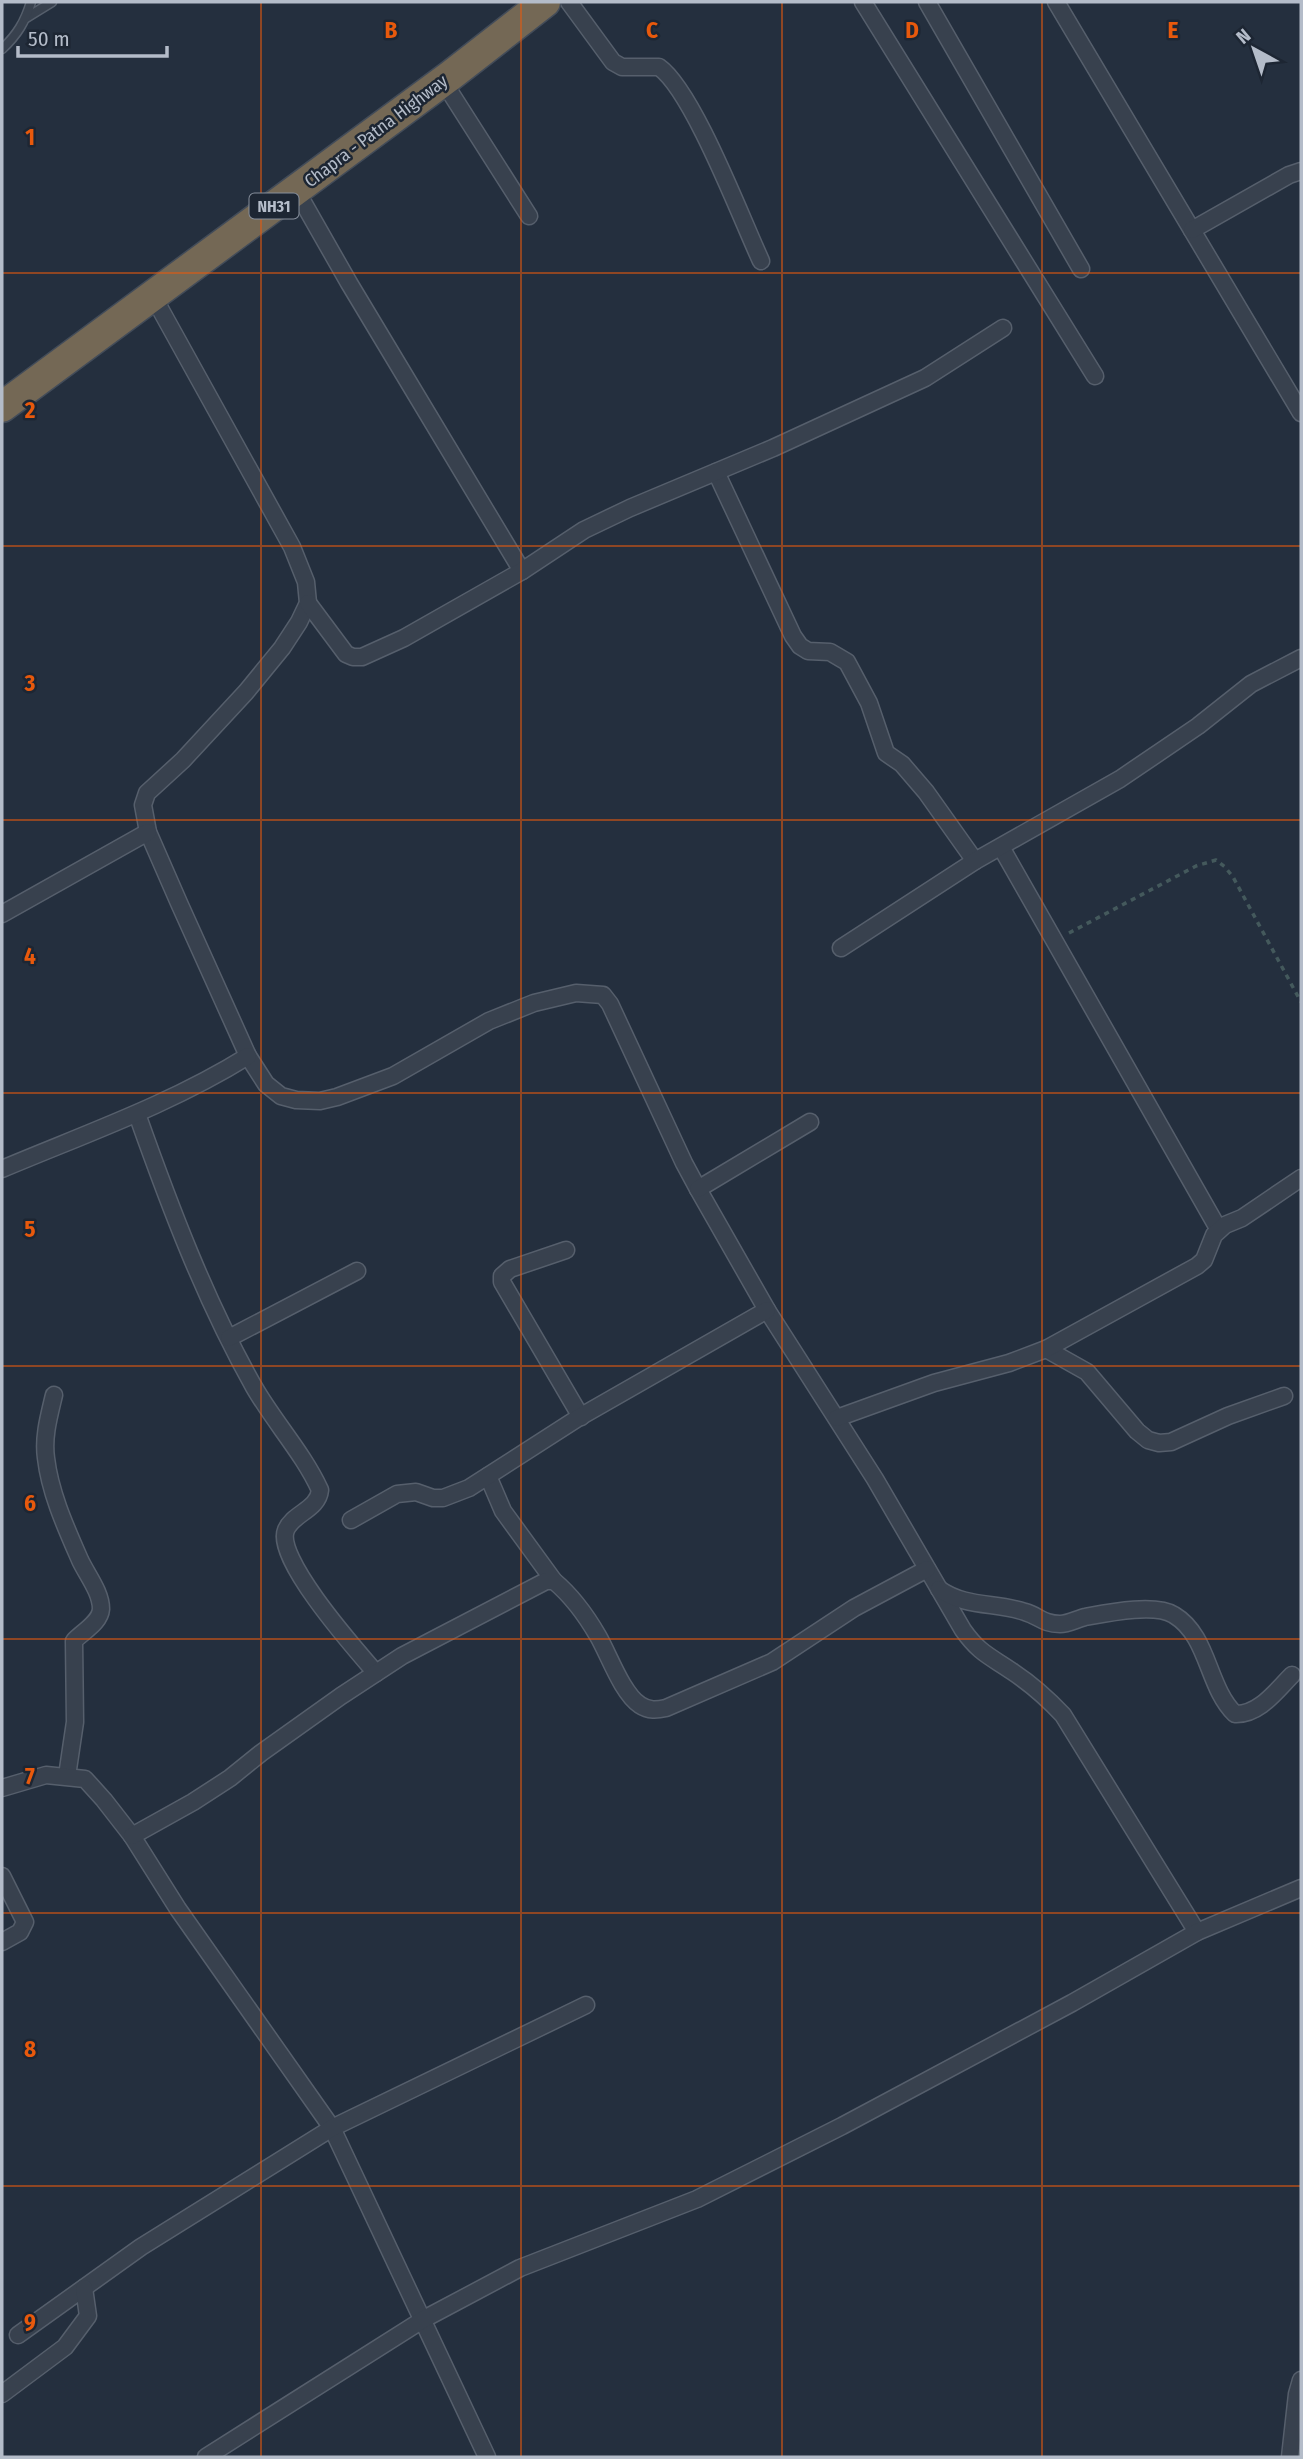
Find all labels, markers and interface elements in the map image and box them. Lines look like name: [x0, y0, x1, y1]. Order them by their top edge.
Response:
scale bar: [18, 14, 166, 58]
north arrow: [1219, 14, 1289, 84]
text: B: [385, 16, 398, 44]
text: C: [646, 16, 658, 44]
text: D: [905, 16, 919, 44]
text: E: [1168, 16, 1179, 44]
text: N: [1232, 24, 1255, 49]
text: 50 m: [28, 26, 70, 52]
street label: Chapra - Patna Highway: [300, 70, 452, 192]
text: 1: [25, 123, 35, 151]
road number: NH31: [250, 194, 298, 218]
text: 2: [24, 396, 36, 424]
text: 3: [24, 669, 36, 697]
text: 4: [24, 942, 36, 970]
text: 5: [24, 1215, 36, 1243]
text: 6: [24, 1489, 36, 1517]
text: 7: [25, 1762, 35, 1790]
text: 8: [24, 2035, 36, 2063]
text: 9: [24, 2308, 36, 2336]

